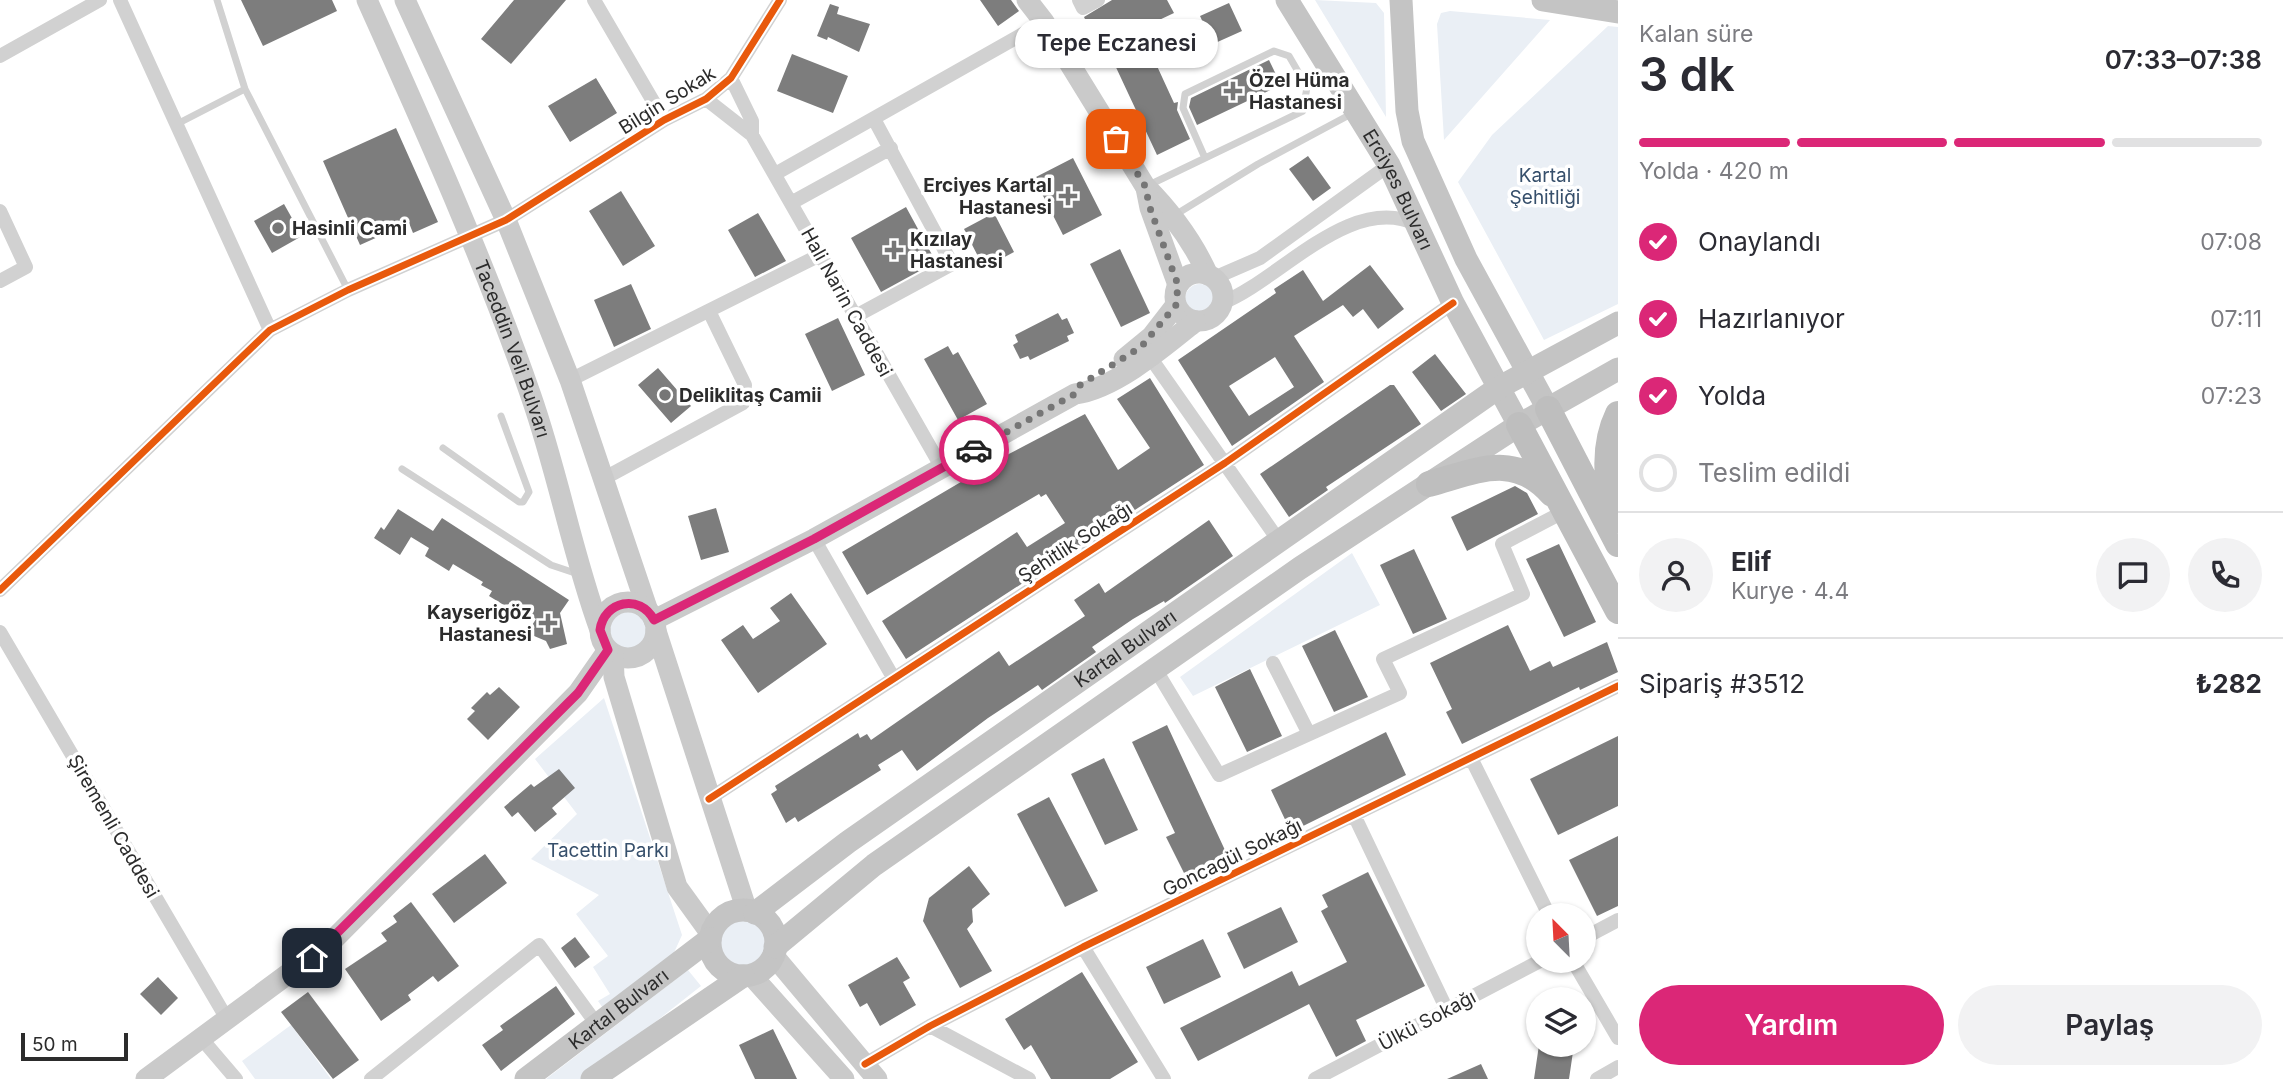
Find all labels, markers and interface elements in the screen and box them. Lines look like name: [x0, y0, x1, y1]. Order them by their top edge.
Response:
callout: Tepe Eczanesi: [1014, 20, 1218, 69]
text: Kalan süre: [1639, 20, 1753, 48]
text: Tepe Eczanesi: [1036, 29, 1197, 57]
text: 07:33–07:38: [2105, 44, 2262, 75]
text: 3 dk: [1639, 46, 1735, 102]
street label: Bilgin Sokak: [615, 61, 720, 139]
place label: Özel Hüma Hastanesi: [1249, 69, 1350, 114]
marker: Özel Hüma Hastanesi: [1223, 81, 1243, 101]
pin: [1086, 109, 1146, 169]
icon: bag: [1097, 120, 1135, 158]
street label: Erciyes Bulvarı: [1358, 125, 1438, 254]
text: Yolda · 420 m: [1639, 157, 1789, 185]
park label: Kartal Şehitliği: [1510, 164, 1580, 209]
place label: Erciyes Kartal Hastanesi: [923, 174, 1052, 219]
marker: Erciyes Kartal Hastanesi: [1058, 186, 1078, 206]
place label: Hasinli Cami: [292, 217, 407, 240]
marker: Hasinli Cami: [270, 220, 286, 236]
icon: check: [1639, 223, 1677, 261]
street label: Hali Narin Caddesi: [796, 224, 897, 381]
text: Onaylandı: [1698, 226, 1821, 257]
place label: Kızılay Hastanesi: [910, 228, 1003, 273]
text: 07:08: [2200, 228, 2262, 256]
marker: Kızılay Hastanesi: [884, 240, 904, 260]
street label: Taceddin Veli Bulvarı: [469, 257, 555, 440]
icon: check: [1639, 300, 1677, 338]
text: Hazırlanıyor: [1698, 303, 1845, 334]
text: 07:11: [2210, 305, 2262, 333]
icon: check: [1639, 377, 1677, 415]
text: Yolda: [1698, 380, 1766, 411]
text: 07:23: [2201, 382, 2262, 410]
place label: Deliklitaş Camii: [679, 384, 822, 407]
marker: Deliklitaş Camii: [657, 387, 673, 403]
courier: [939, 415, 1009, 485]
icon: car: [955, 431, 993, 469]
text: Teslim edildi: [1698, 457, 1850, 488]
street label: Şehitlik Sokağı: [1014, 497, 1137, 588]
button: person: [1639, 538, 1713, 612]
button: chat: [2096, 538, 2170, 612]
button: phone: [2188, 538, 2262, 612]
text: Elif: [1731, 546, 1771, 577]
text: Kurye · 4.4: [1731, 577, 1849, 605]
place label: Kayserigöz Hastanesi: [427, 601, 532, 646]
street label: Kartal Bulvarı: [1070, 605, 1181, 693]
marker: Kayserigöz Hastanesi: [538, 613, 558, 633]
text: Sipariş #3512: [1639, 668, 1805, 699]
text: ₺282: [2196, 668, 2262, 699]
street label: Şiremenli Caddesi: [63, 750, 164, 902]
street label: Goncagül Sokağı: [1159, 814, 1306, 901]
park label: Tacettin Parkı: [547, 839, 669, 862]
north arrow: [1526, 903, 1596, 973]
map controls: [1526, 903, 1596, 1057]
pin: [282, 928, 342, 988]
icon: home: [293, 939, 331, 977]
street label: Kartal Bulvarı: [564, 964, 673, 1055]
street label: Ülkü Sokağı: [1375, 985, 1480, 1056]
button: Yardım: [1639, 985, 1944, 1065]
button: Paylaş: [1958, 985, 2262, 1065]
button: layers: [1526, 987, 1596, 1057]
scale bar: [21, 1030, 128, 1062]
text: 50 m: [32, 1033, 78, 1056]

